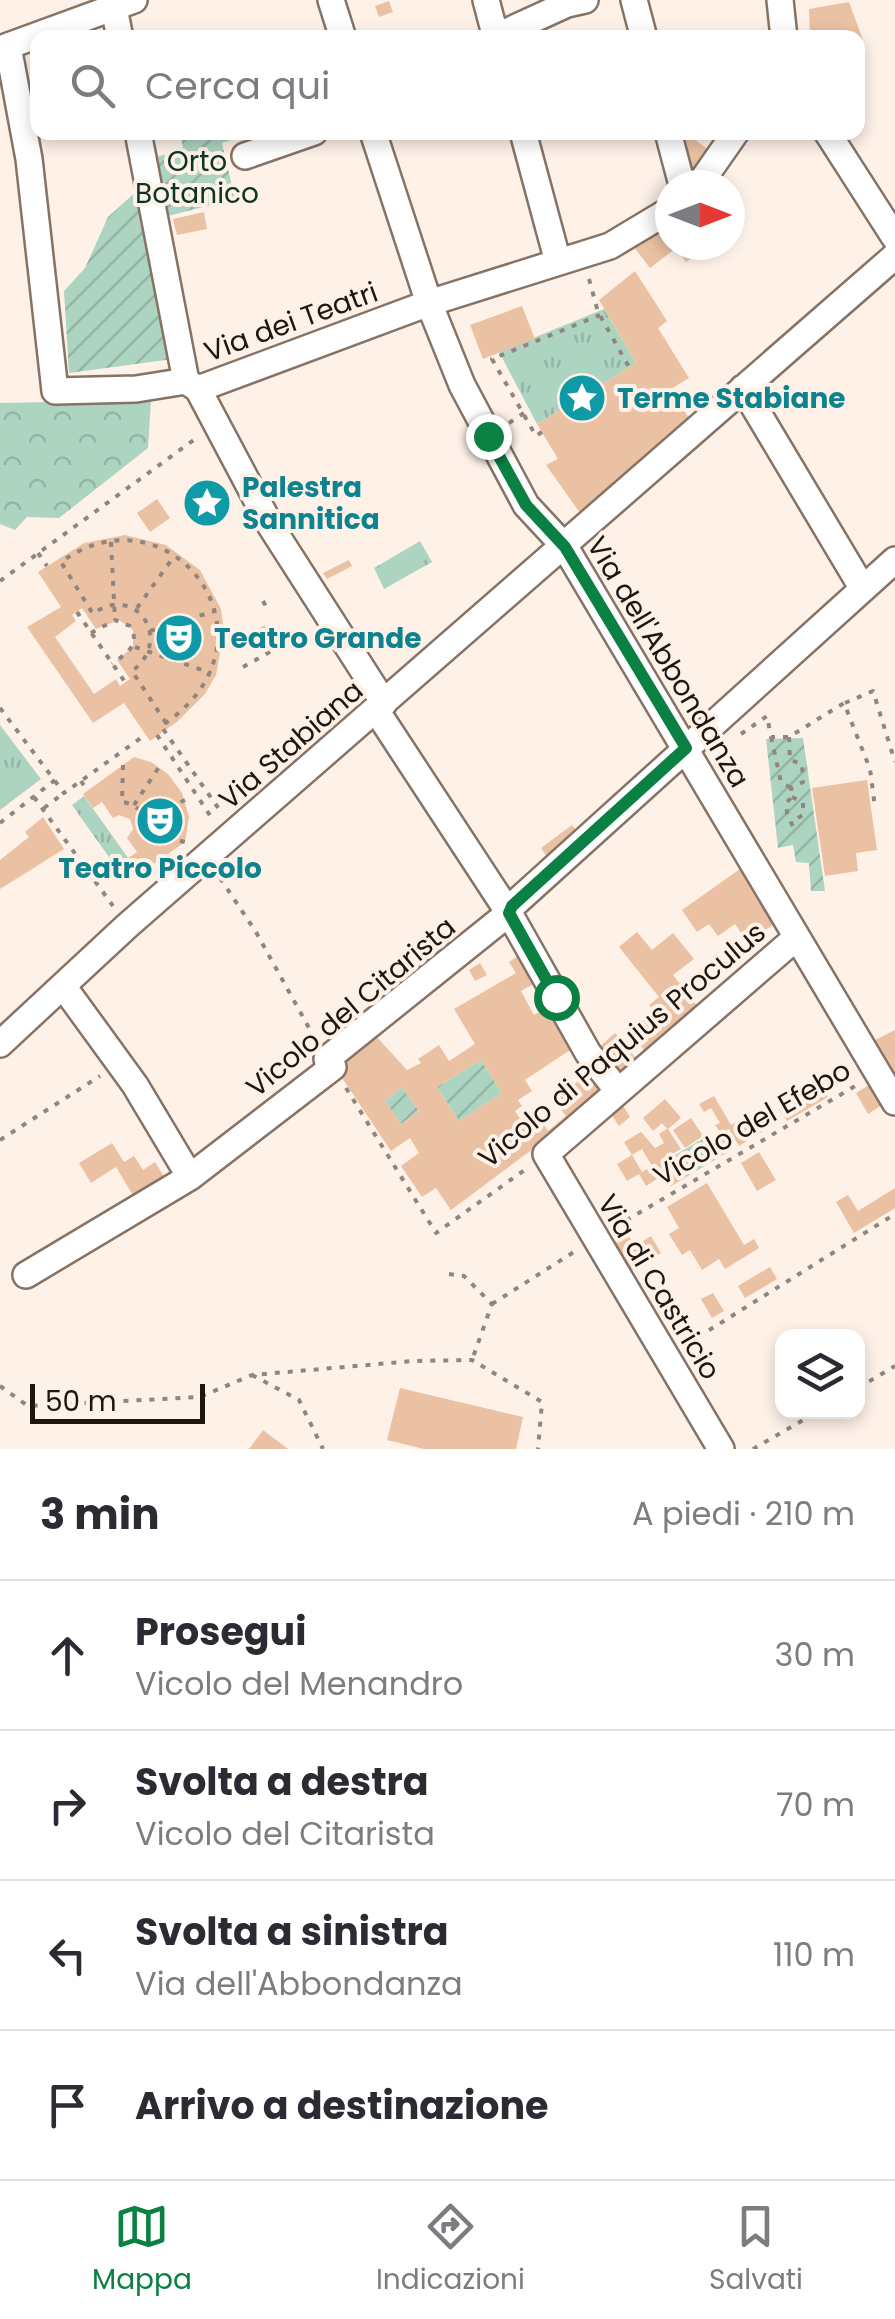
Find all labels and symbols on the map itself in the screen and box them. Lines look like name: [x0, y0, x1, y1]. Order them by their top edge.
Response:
park label: Orto Botanico: [135, 142, 259, 213]
north arrow: [655, 170, 745, 260]
street label: Via dei Teatri: [199, 273, 383, 371]
place icon: Terme Stabiane: [556, 372, 608, 424]
place label: Terme Stabiane: [617, 379, 846, 418]
route end: [466, 414, 512, 460]
place label: Palestra Sannitica: [242, 468, 380, 539]
place icon: Palestra Sannitica: [181, 477, 233, 529]
street label: Via dell'Abbondanza: [577, 529, 759, 795]
theatre icon: Teatro Grande: [153, 612, 205, 664]
place label: Teatro Grande: [214, 619, 421, 658]
street label: Via Stabiana: [211, 671, 371, 819]
theatre icon: Teatro Piccolo: [134, 795, 186, 847]
place label: Teatro Piccolo: [58, 849, 262, 888]
street label: Vicolo del Citarista: [238, 908, 464, 1106]
street label: Vicolo di Paquius Proculus: [470, 913, 774, 1177]
route start: [534, 975, 580, 1021]
street label: Vicolo del Efebo: [646, 1051, 858, 1195]
street label: Via di Castricio: [588, 1187, 730, 1387]
scale bar: [30, 1379, 205, 1424]

